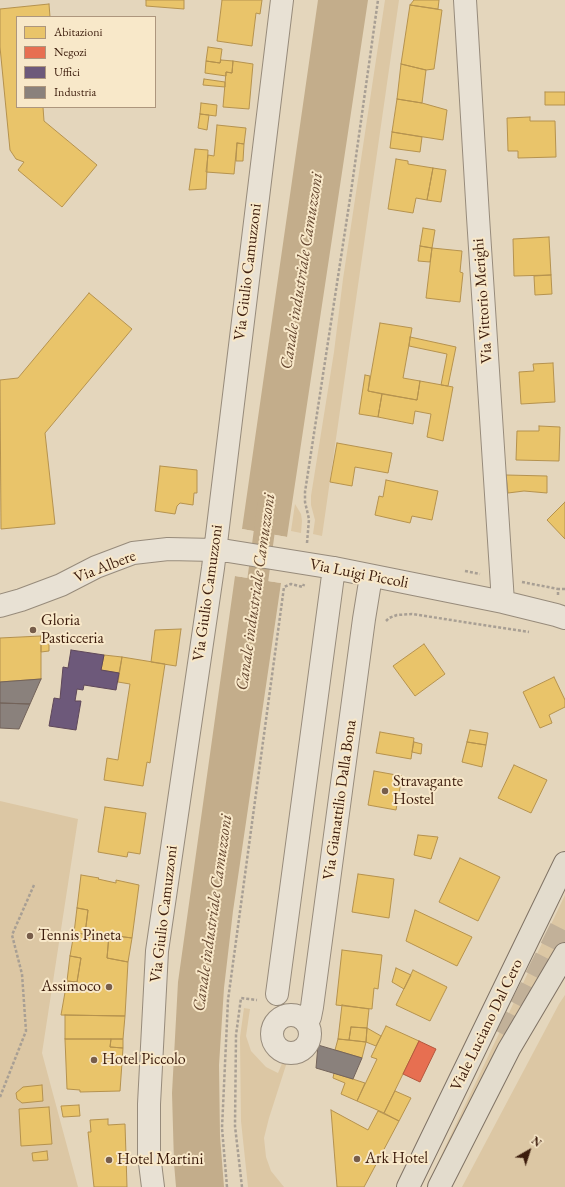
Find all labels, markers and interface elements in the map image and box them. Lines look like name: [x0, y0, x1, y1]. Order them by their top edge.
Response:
legend: [16, 16, 156, 108]
text: Abitazioni: [54, 24, 102, 40]
text: Negozi: [54, 44, 87, 60]
text: Uffici: [54, 64, 80, 80]
text: Industria: [54, 84, 96, 100]
water label: Canale industriale Camuzzoni: [276, 171, 328, 371]
street label: Via Giulio Camuzzoni: [230, 202, 266, 342]
street label: Via Vittorio Merighi: [469, 238, 497, 364]
water label: Canale industriale Camuzzoni: [232, 492, 280, 692]
street label: Via Giulio Camuzzoni: [189, 523, 227, 663]
street label: Via Albere: [71, 546, 139, 588]
street label: Via Luigi Piccoli: [308, 555, 410, 593]
place label: Gloria Pasticceria: [41, 611, 104, 649]
marker: Gloria Pasticceria: [28, 625, 38, 635]
street label: Via Gianattilio Dalla Bona: [319, 719, 361, 881]
place label: Stravagante Hostel: [393, 772, 463, 810]
marker: Stravagante Hostel: [380, 786, 390, 796]
water label: Canale industriale Camuzzoni: [189, 813, 237, 1013]
street label: Via Giulio Camuzzoni: [146, 844, 182, 984]
place label: Tennis Pineta: [38, 926, 121, 946]
marker: Tennis Pineta: [25, 931, 35, 941]
street label: Viale Luciano Dal Cero: [447, 956, 527, 1094]
place label: Assimoco: [41, 977, 101, 997]
marker: Assimoco: [104, 982, 114, 992]
place label: Hotel Piccolo: [102, 1050, 186, 1070]
marker: Hotel Piccolo: [89, 1055, 99, 1065]
north arrow: [509, 1131, 549, 1171]
text: N: [529, 1133, 544, 1150]
place label: Ark Hotel: [365, 1149, 428, 1169]
place label: Hotel Martini: [117, 1150, 203, 1170]
marker: Ark Hotel: [352, 1154, 362, 1164]
marker: Hotel Martini: [104, 1155, 114, 1165]

